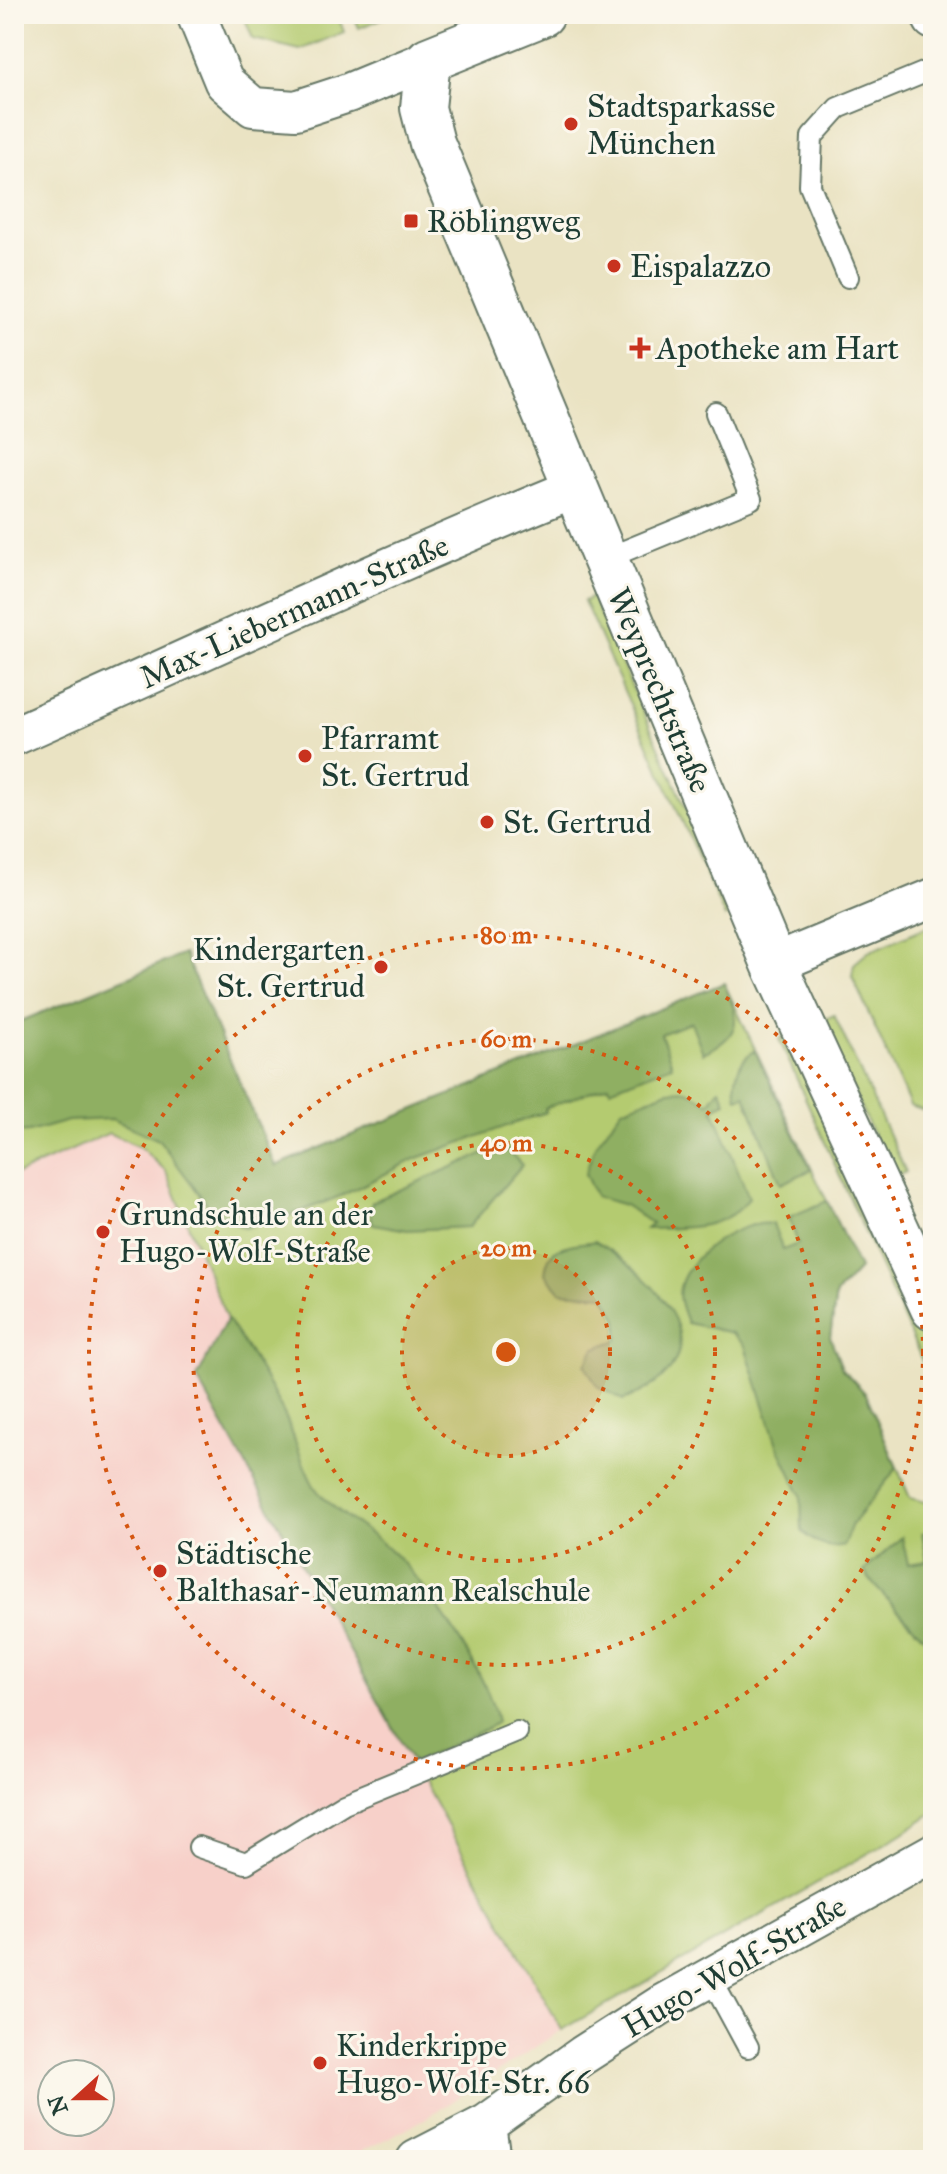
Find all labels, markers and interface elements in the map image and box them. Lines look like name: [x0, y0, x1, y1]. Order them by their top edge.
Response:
place label: Stadtsparkasse München: [587, 87, 776, 163]
marker: Stadtsparkasse München: [562, 115, 580, 133]
place label: Röblingweg: [427, 202, 581, 241]
marker: Röblingweg: [402, 212, 420, 230]
place label: Eispalazzo: [630, 247, 771, 286]
marker: Eispalazzo: [605, 257, 623, 275]
place label: Apotheke am Hart: [654, 329, 899, 368]
marker: Apotheke am Hart: [631, 339, 649, 357]
street label: Max-Liebermann-Straße: [134, 526, 455, 697]
street label: Weyprechtstraße: [599, 582, 720, 799]
place label: Pfarramt St. Gertrud: [321, 719, 470, 795]
marker: Pfarramt St. Gertrud: [296, 747, 314, 765]
place label: St. Gertrud: [503, 803, 652, 842]
marker: St. Gertrud: [478, 813, 496, 831]
text: 80 m: [480, 920, 533, 950]
place label: Kindergarten St. Gertrud: [192, 930, 365, 1006]
marker: Kindergarten St. Gertrud: [372, 958, 390, 976]
text: 60 m: [480, 1024, 533, 1054]
text: 40 m: [480, 1128, 533, 1158]
place label: Grundschule an der Hugo-Wolf-Straße: [119, 1195, 373, 1271]
marker: Grundschule an der Hugo-Wolf-Straße: [94, 1223, 112, 1241]
text: 20 m: [480, 1233, 532, 1263]
centre of rings: [492, 1338, 520, 1366]
place label: Städtische Balthasar-Neumann Realschule: [176, 1534, 591, 1610]
marker: Städtische Balthasar-Neumann Realschule: [151, 1562, 169, 1580]
street label: Hugo-Wolf-Straße: [615, 1887, 853, 2046]
place label: Kinderkrippe Hugo-Wolf-Str. 66: [336, 2026, 592, 2102]
marker: Kinderkrippe Hugo-Wolf-Str. 66: [311, 2054, 329, 2072]
north arrow: [36, 2058, 116, 2138]
text: N: [42, 2091, 74, 2119]

